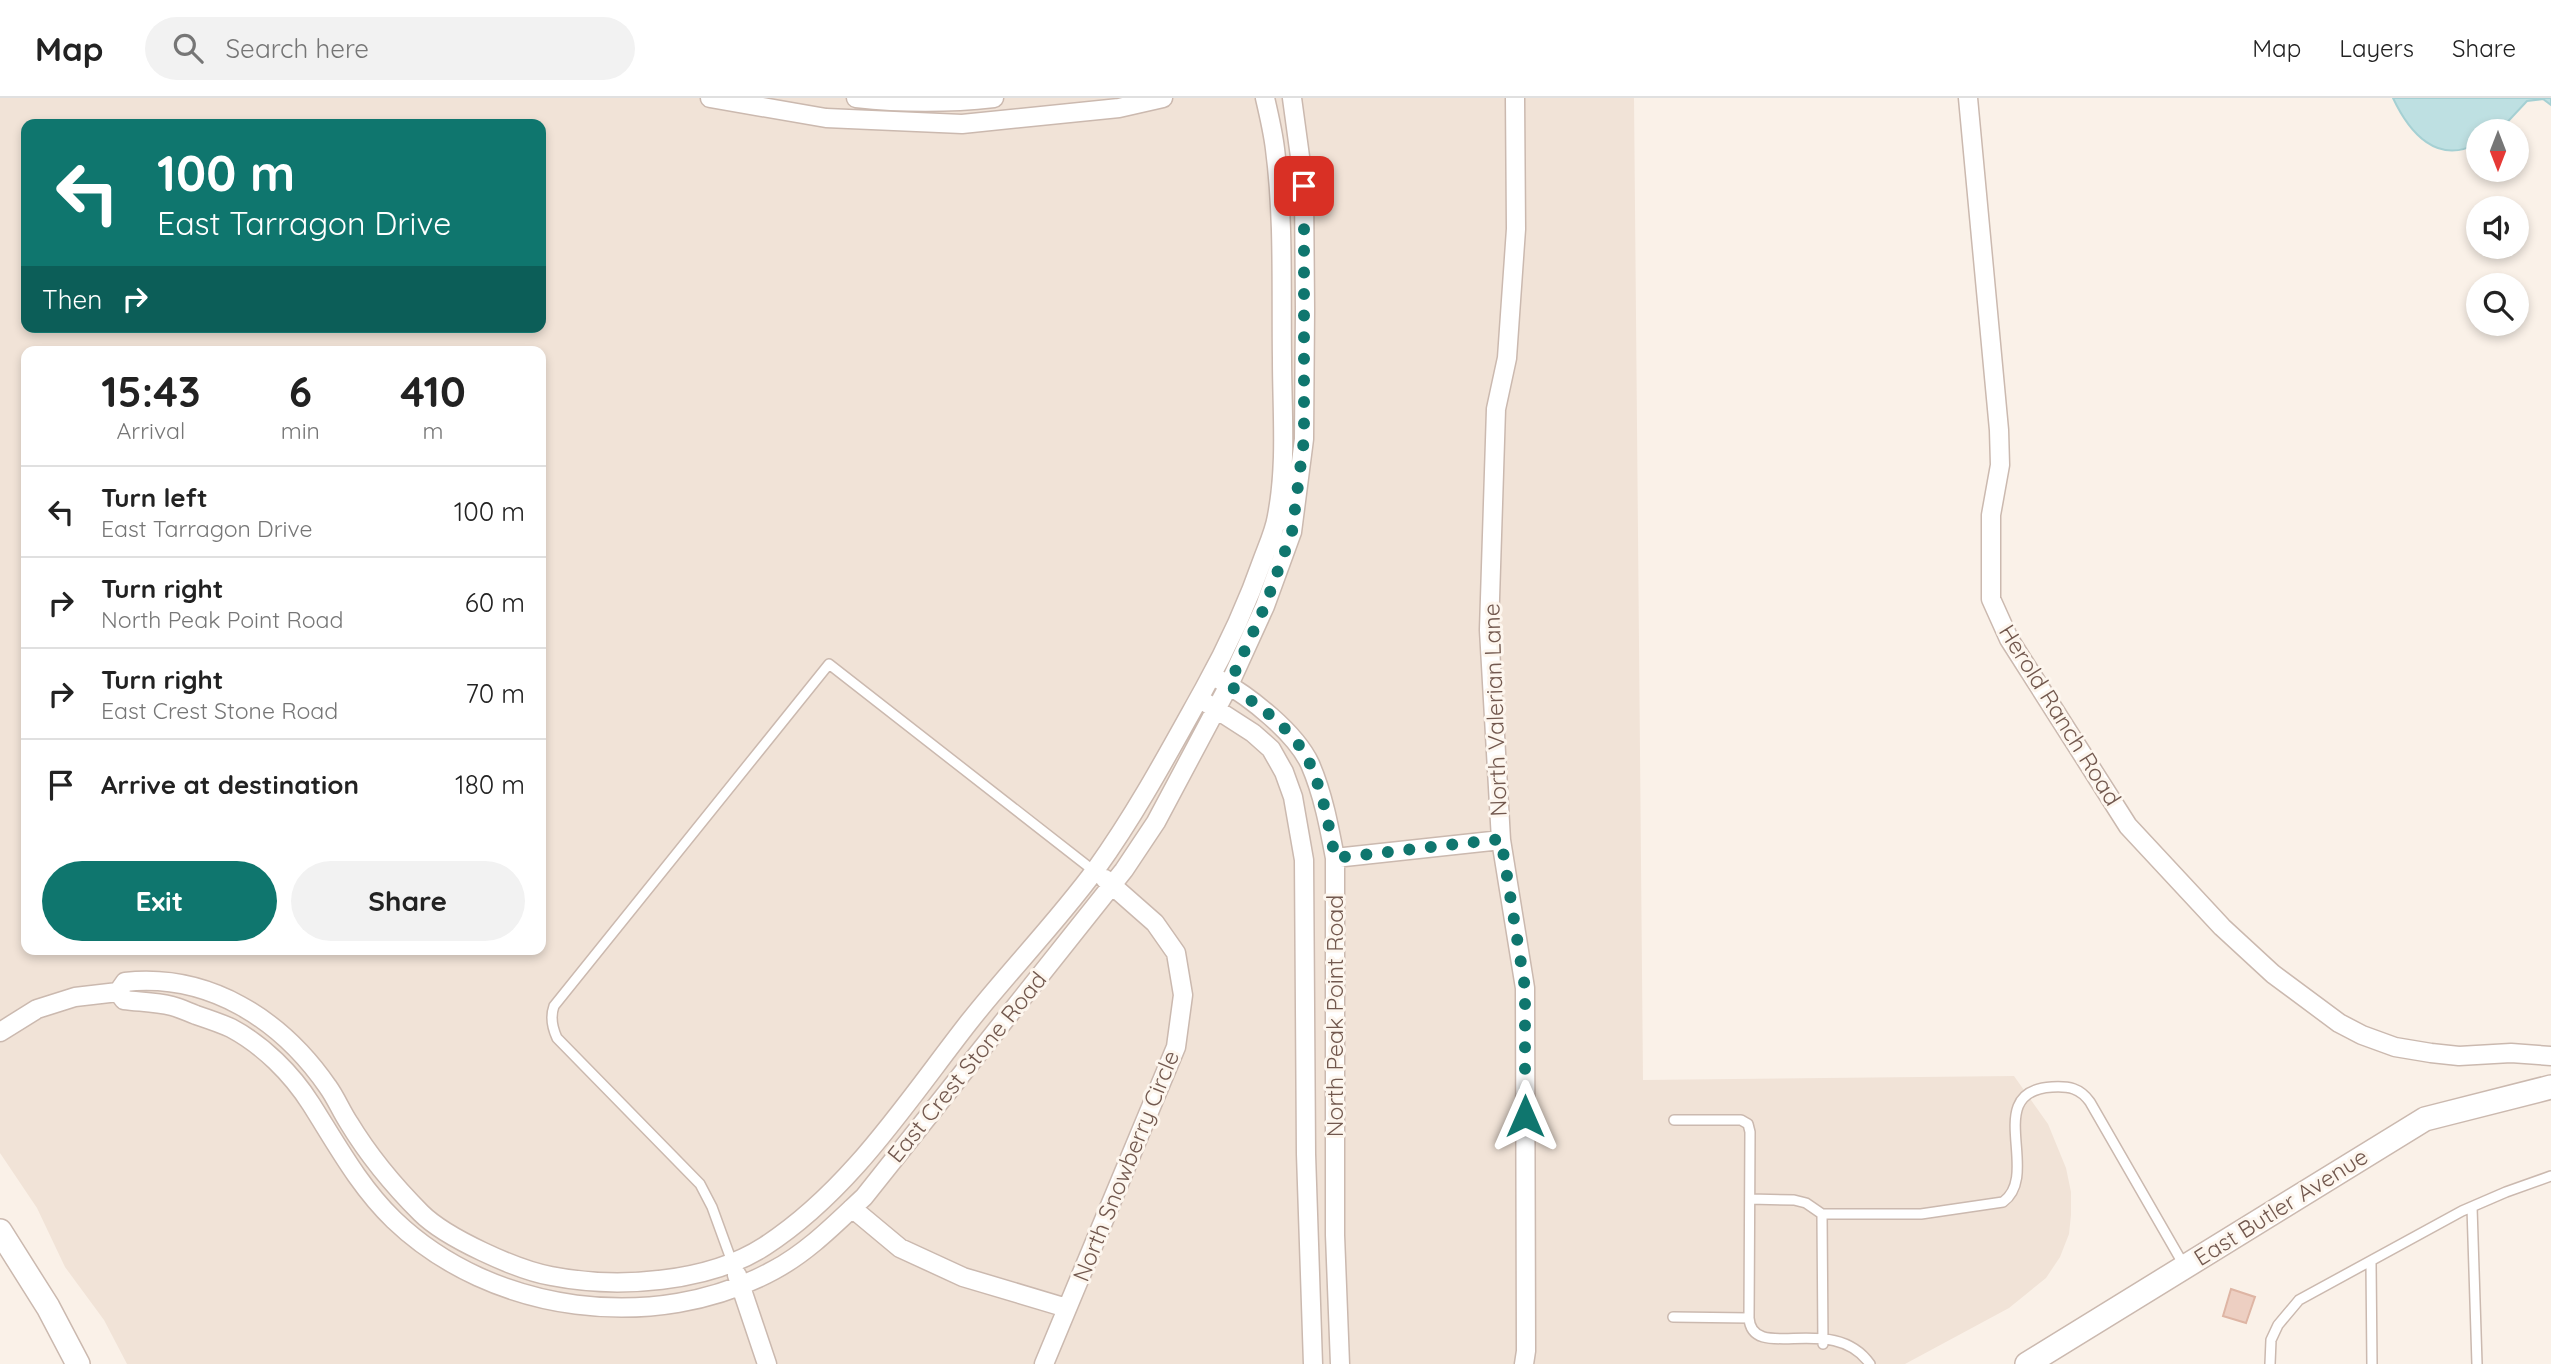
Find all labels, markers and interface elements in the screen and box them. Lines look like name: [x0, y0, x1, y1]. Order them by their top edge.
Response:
search box: [145, 17, 635, 80]
text: Map: [35, 28, 103, 69]
icon: search: [169, 29, 207, 67]
text: Search here: [225, 32, 369, 65]
text: Map: [2252, 33, 2301, 63]
text: Layers: [2339, 33, 2414, 63]
text: Share: [2452, 33, 2516, 63]
north arrow: [2466, 119, 2529, 182]
map controls: [2466, 119, 2529, 336]
text: 100 m: [157, 142, 295, 203]
icon: left: [42, 147, 133, 238]
pin: [1274, 156, 1334, 216]
icon: arrive: [1285, 167, 1323, 205]
button: sound: [2466, 196, 2529, 259]
text: East Tarragon Drive: [157, 203, 451, 243]
button: search: [2466, 273, 2529, 336]
icon: right: [116, 280, 154, 318]
text: Then: [42, 283, 102, 316]
text: 15:43: [101, 365, 200, 418]
text: 6: [289, 365, 312, 418]
text: 410: [400, 365, 466, 418]
text: Arrival: [116, 416, 185, 445]
text: min: [281, 416, 320, 445]
text: m: [422, 416, 443, 445]
text: Turn left: [101, 481, 208, 514]
icon: left: [42, 493, 80, 531]
text: 100 m: [454, 495, 525, 528]
text: East Tarragon Drive: [101, 514, 313, 543]
text: Turn right: [101, 572, 223, 605]
icon: right: [42, 584, 80, 622]
text: 60 m: [465, 586, 525, 619]
street label: North Valerian Lane: [1476, 603, 1513, 817]
text: North Peak Point Road: [101, 605, 343, 634]
street label: Herold Ranch Road: [1993, 619, 2128, 811]
text: Turn right: [101, 663, 223, 696]
icon: right: [42, 675, 80, 713]
text: 70 m: [465, 677, 525, 710]
text: East Crest Stone Road: [101, 696, 338, 725]
icon: arrive: [42, 766, 80, 804]
text: Arrive at destination: [101, 768, 359, 801]
text: 180 m: [455, 768, 525, 801]
button: Exit: [42, 861, 277, 941]
button: Share: [291, 861, 525, 941]
street label: North Peak Point Road: [1320, 895, 1349, 1137]
street label: East Crest Stone Road: [881, 965, 1053, 1168]
street label: North Snowberry Circle: [1066, 1046, 1185, 1285]
position arrow: [1488, 1079, 1562, 1153]
street label: East Butler Avenue: [2188, 1141, 2373, 1272]

